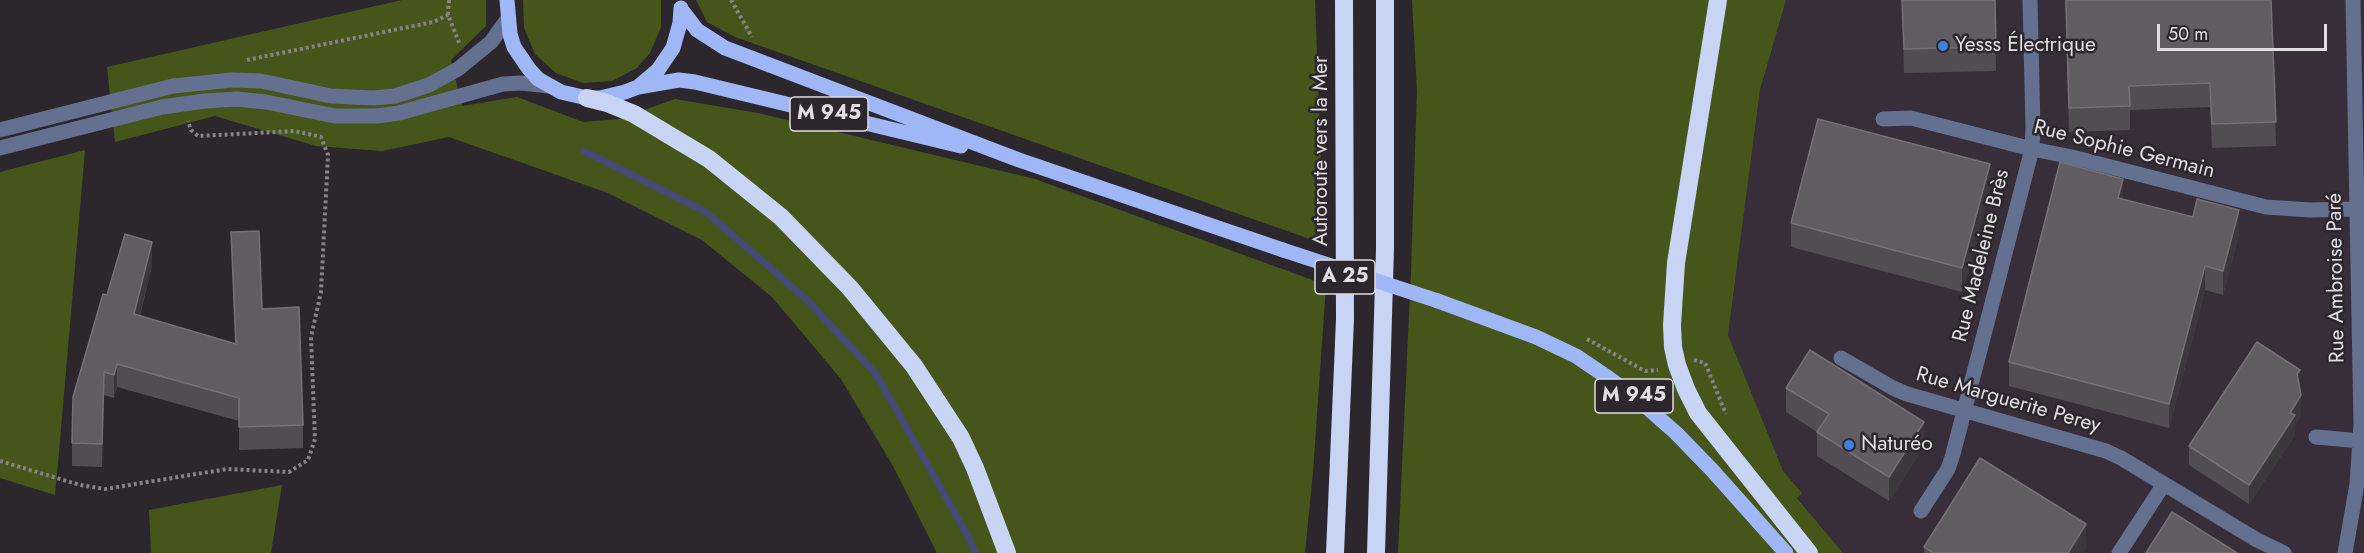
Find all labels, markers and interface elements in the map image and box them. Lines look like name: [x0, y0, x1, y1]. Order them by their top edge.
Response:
scale bar: [2160, 12, 2330, 50]
text: 50 m: [2168, 21, 2208, 47]
place label: Yesss Électrique: [1955, 33, 2096, 59]
marker: Yesss Électrique: [1936, 39, 1950, 53]
street label: Autoroute vers la Mer: [1309, 56, 1335, 246]
road number: M 945: [790, 97, 868, 131]
street label: Rue Sophie Germain: [2031, 115, 2217, 185]
street label: Rue Madeleine Brès: [1948, 167, 2016, 345]
street label: Rue Ambroise Paré: [2323, 193, 2351, 363]
road number: A 25: [1315, 260, 1375, 294]
street label: Rue Marguerite Perey: [1913, 363, 2103, 439]
road number: M 945: [1595, 379, 1673, 413]
place label: Naturéo: [1861, 432, 1933, 458]
marker: Naturéo: [1842, 438, 1856, 452]

